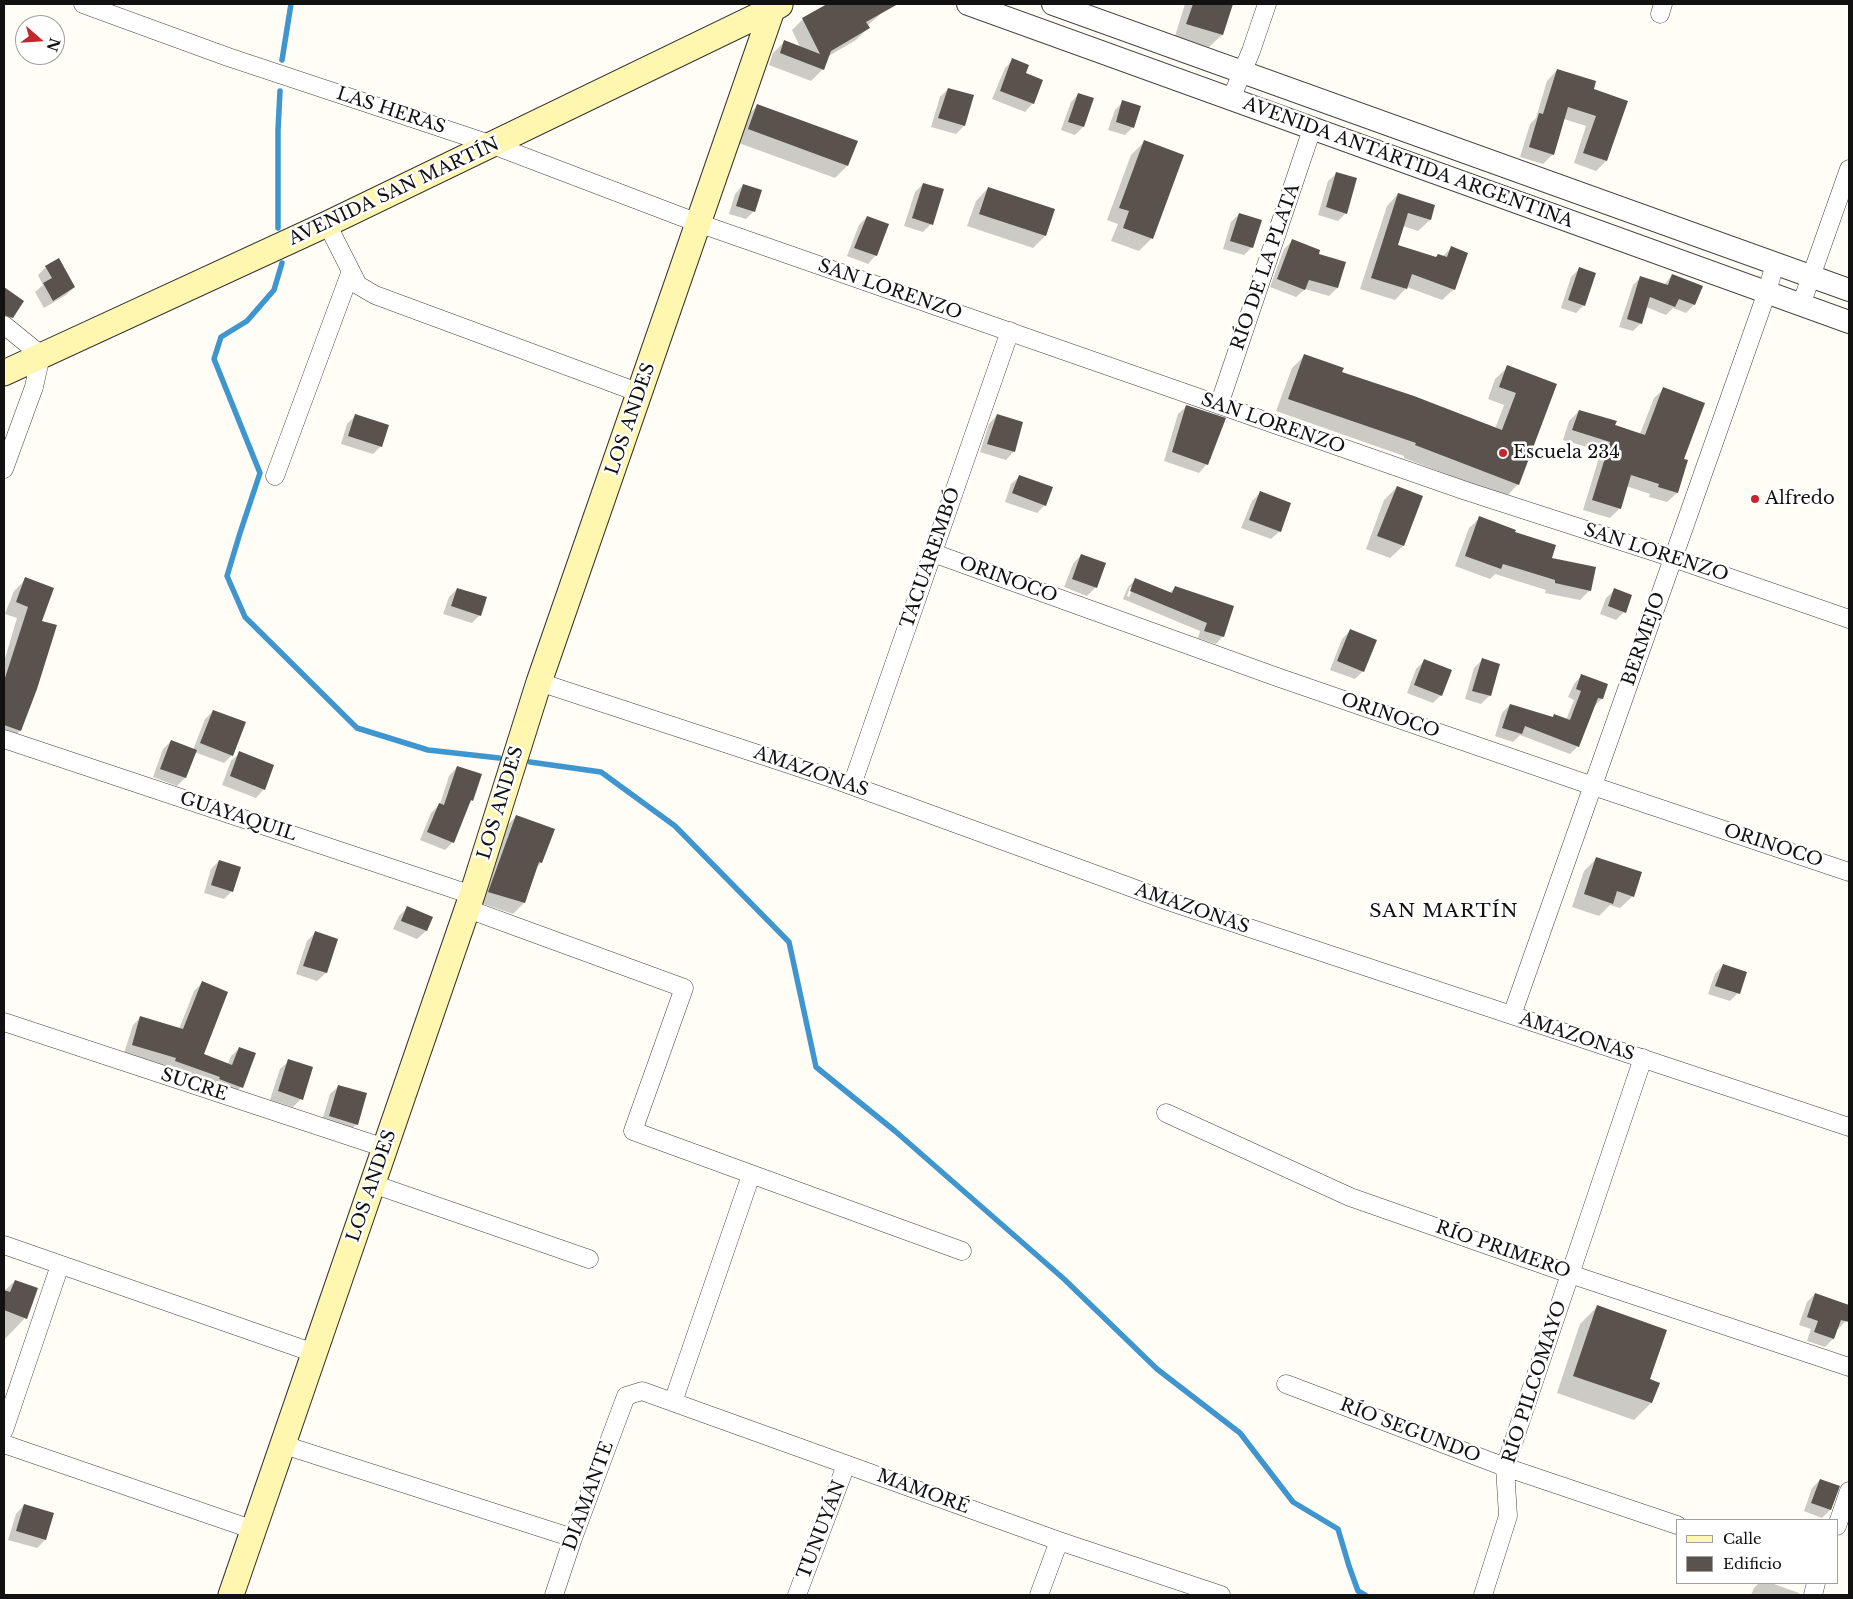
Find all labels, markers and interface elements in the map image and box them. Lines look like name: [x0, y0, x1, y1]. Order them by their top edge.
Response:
north arrow: [15, 15, 65, 65]
text: N: [43, 35, 64, 54]
street label: LAS HERAS: [334, 83, 448, 139]
street label: AVENIDA ANTÁRTIDA ARGENTINA: [1240, 93, 1576, 233]
street label: AVENIDA SAN MARTÍN: [285, 134, 503, 250]
street label: RÍO DE LA PLATA: [1227, 181, 1305, 353]
street label: SAN LORENZO: [815, 255, 965, 325]
street label: LOS ANDES: [602, 360, 660, 478]
street label: SAN LORENZO: [1198, 389, 1348, 459]
place label: Escuela 234: [1513, 442, 1620, 464]
marker: Escuela 234: [1497, 447, 1509, 459]
street label: TACUAREMBÓ: [897, 485, 965, 631]
place label: Alfredo: [1765, 488, 1835, 510]
marker: Alfredo: [1749, 493, 1761, 505]
street label: SAN LORENZO: [1581, 519, 1731, 587]
street label: ORINOCO: [956, 552, 1060, 608]
street label: BERMEJO: [1618, 589, 1670, 689]
street label: ORINOCO: [1338, 689, 1442, 743]
street label: AMAZONAS: [751, 742, 871, 802]
street label: LOS ANDES: [474, 744, 528, 862]
street label: GUAYAQUIL: [177, 788, 299, 846]
street label: ORINOCO: [1721, 820, 1825, 872]
street label: AMAZONAS: [1132, 879, 1252, 939]
district label: SAN MARTÍN: [1368, 901, 1520, 923]
street label: AMAZONAS: [1517, 1008, 1637, 1066]
street label: SUCRE: [158, 1064, 230, 1106]
street label: LOS ANDES: [343, 1127, 401, 1245]
street label: RÍO PRIMERO: [1433, 1217, 1573, 1283]
street label: RÍO PILCOMAYO: [1499, 1298, 1571, 1466]
street label: RÍO SEGUNDO: [1337, 1394, 1483, 1468]
street label: DIAMANTE: [559, 1439, 619, 1553]
street label: MAMORÉ: [874, 1465, 972, 1519]
street label: TUNUYÁN: [793, 1478, 851, 1582]
legend: [1676, 1519, 1838, 1584]
text: Calle: [1723, 1529, 1762, 1548]
text: Edificio: [1723, 1554, 1782, 1573]

